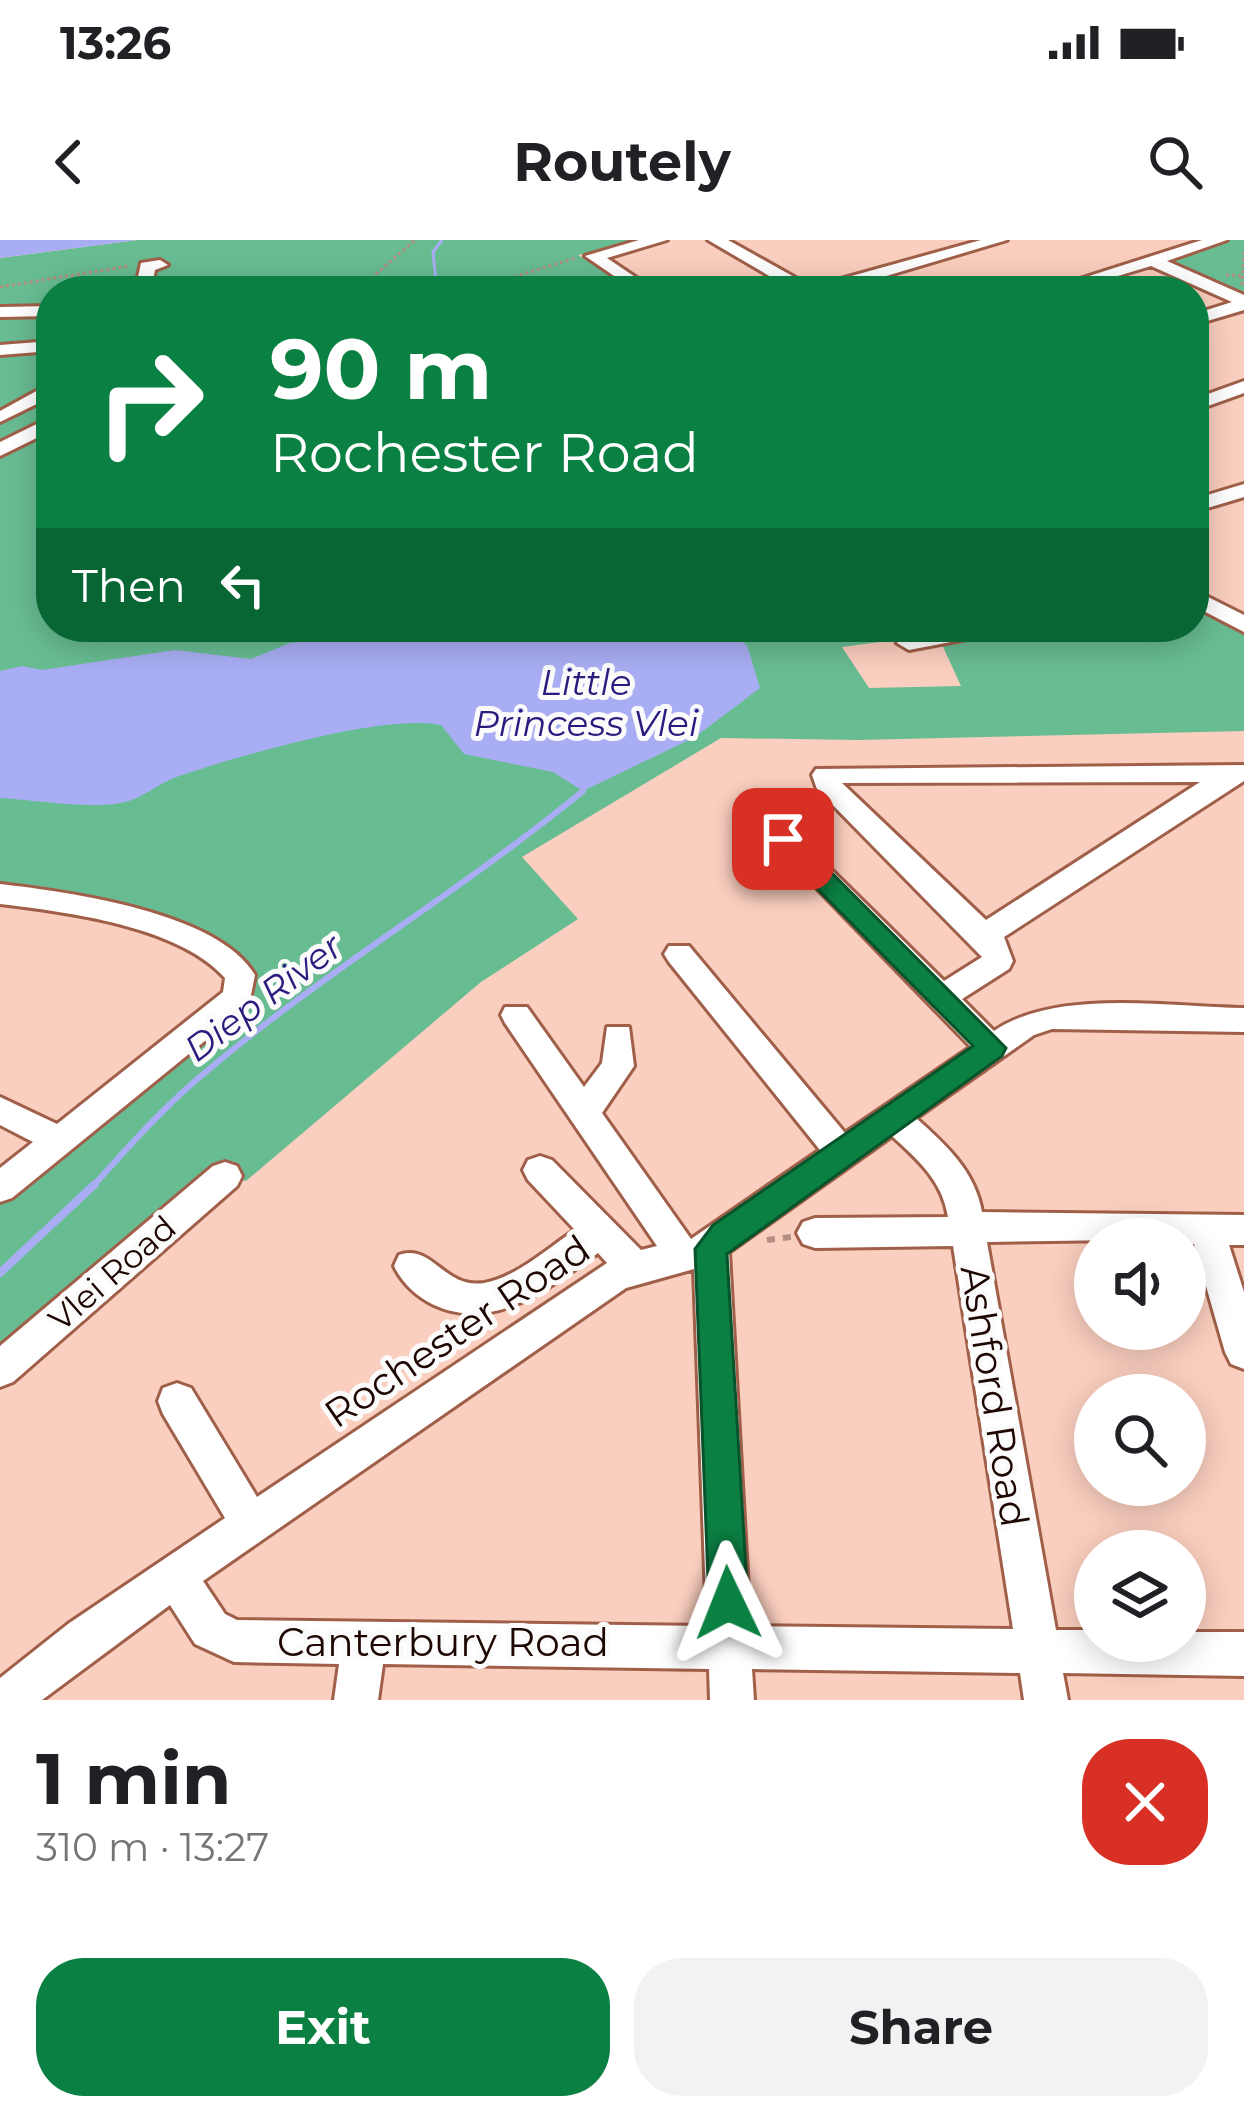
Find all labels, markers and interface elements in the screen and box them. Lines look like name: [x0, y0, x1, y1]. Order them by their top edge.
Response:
text: 13:26: [60, 15, 171, 70]
icon: back: [36, 129, 102, 195]
text: Routely: [513, 129, 731, 195]
icon: search: [1142, 129, 1208, 195]
text: 90 m: [270, 318, 492, 420]
icon: right: [72, 324, 228, 480]
text: Rochester Road: [270, 420, 699, 486]
icon: left: [210, 552, 276, 618]
text: Then: [72, 558, 186, 613]
water label: Little Princess Vlei: [473, 660, 699, 745]
pin: [732, 788, 834, 890]
icon: arrive: [750, 806, 816, 872]
water label: Diep River: [176, 923, 352, 1071]
street label: Vlei Road: [40, 1207, 184, 1339]
map controls: [1074, 1218, 1206, 1662]
button: sound: [1074, 1218, 1206, 1350]
street label: Rochester Road: [315, 1224, 599, 1438]
street label: Ashford Road: [951, 1262, 1039, 1530]
button: search: [1074, 1374, 1206, 1506]
button: layers: [1074, 1530, 1206, 1662]
position arrow: [665, 1540, 791, 1666]
street label: Canterbury Road: [277, 1618, 609, 1666]
text: 1 min: [36, 1734, 232, 1822]
button: close: [1082, 1739, 1208, 1865]
text: 310 m · 13:27: [36, 1823, 269, 1871]
button: Exit: [36, 1958, 610, 2096]
button: Share: [634, 1958, 1208, 2096]

